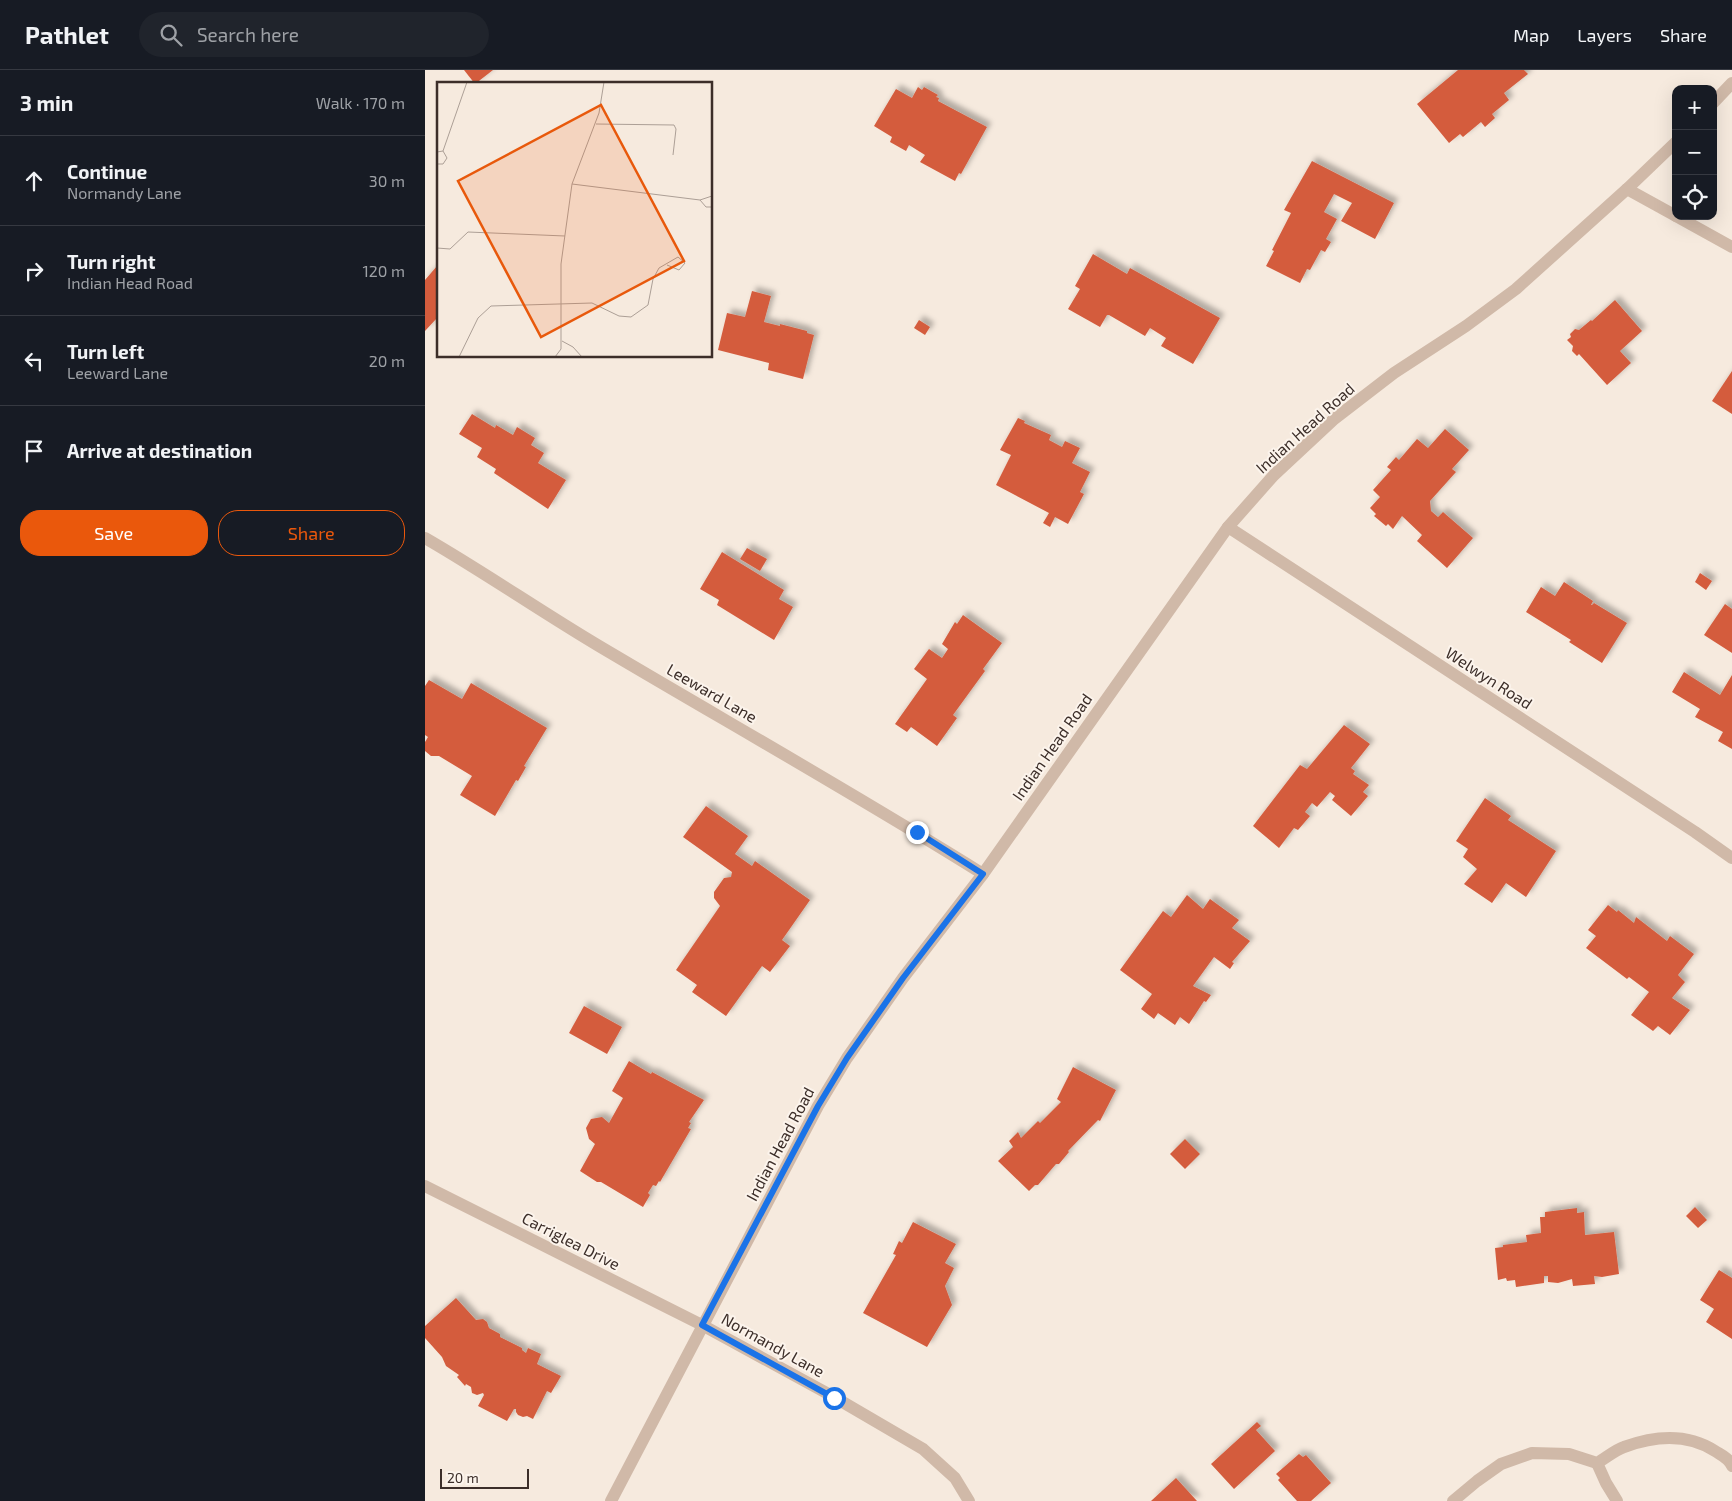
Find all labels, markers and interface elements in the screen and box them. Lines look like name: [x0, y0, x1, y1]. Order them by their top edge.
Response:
search box: [139, 12, 489, 57]
text: Pathlet: [25, 20, 109, 49]
icon: search: [157, 21, 185, 49]
text: Search here: [197, 23, 299, 46]
text: Map: [1513, 24, 1549, 46]
text: Layers: [1577, 24, 1632, 46]
text: Share: [1660, 24, 1707, 46]
inset map: [437, 82, 713, 358]
map controls: [1672, 85, 1717, 220]
button: +: [1672, 85, 1717, 130]
text: 3 min: [20, 90, 73, 115]
text: Walk · 170 m: [316, 93, 405, 112]
button: −: [1672, 130, 1717, 175]
text: Continue: [67, 160, 147, 183]
icon: ahead: [20, 167, 48, 195]
text: 30 m: [369, 171, 405, 190]
button: locate: [1672, 175, 1717, 220]
text: Normandy Lane: [67, 183, 182, 202]
text: Turn right: [67, 250, 155, 273]
icon: right: [20, 257, 48, 285]
text: 120 m: [362, 261, 405, 280]
text: Indian Head Road: [67, 273, 193, 292]
text: Turn left: [67, 340, 144, 363]
icon: left: [20, 347, 48, 375]
text: 20 m: [369, 351, 405, 370]
text: Leeward Lane: [67, 363, 168, 382]
street label: Indian Head Road: [1252, 378, 1358, 477]
icon: arrive: [20, 437, 48, 465]
text: Arrive at destination: [67, 439, 252, 462]
button: Save: [20, 510, 208, 556]
button: Share: [218, 510, 405, 556]
street label: Welwyn Road: [1442, 643, 1536, 713]
street label: Leeward Lane: [664, 659, 761, 726]
street label: Indian Head Road: [1008, 690, 1095, 804]
route end: [906, 821, 929, 844]
street label: Indian Head Road: [742, 1084, 818, 1204]
street label: Carriglea Drive: [519, 1208, 623, 1273]
street label: Normandy Lane: [719, 1308, 828, 1381]
route start: [823, 1387, 846, 1410]
scale bar: [440, 1466, 529, 1489]
text: 20 m: [447, 1469, 479, 1486]

